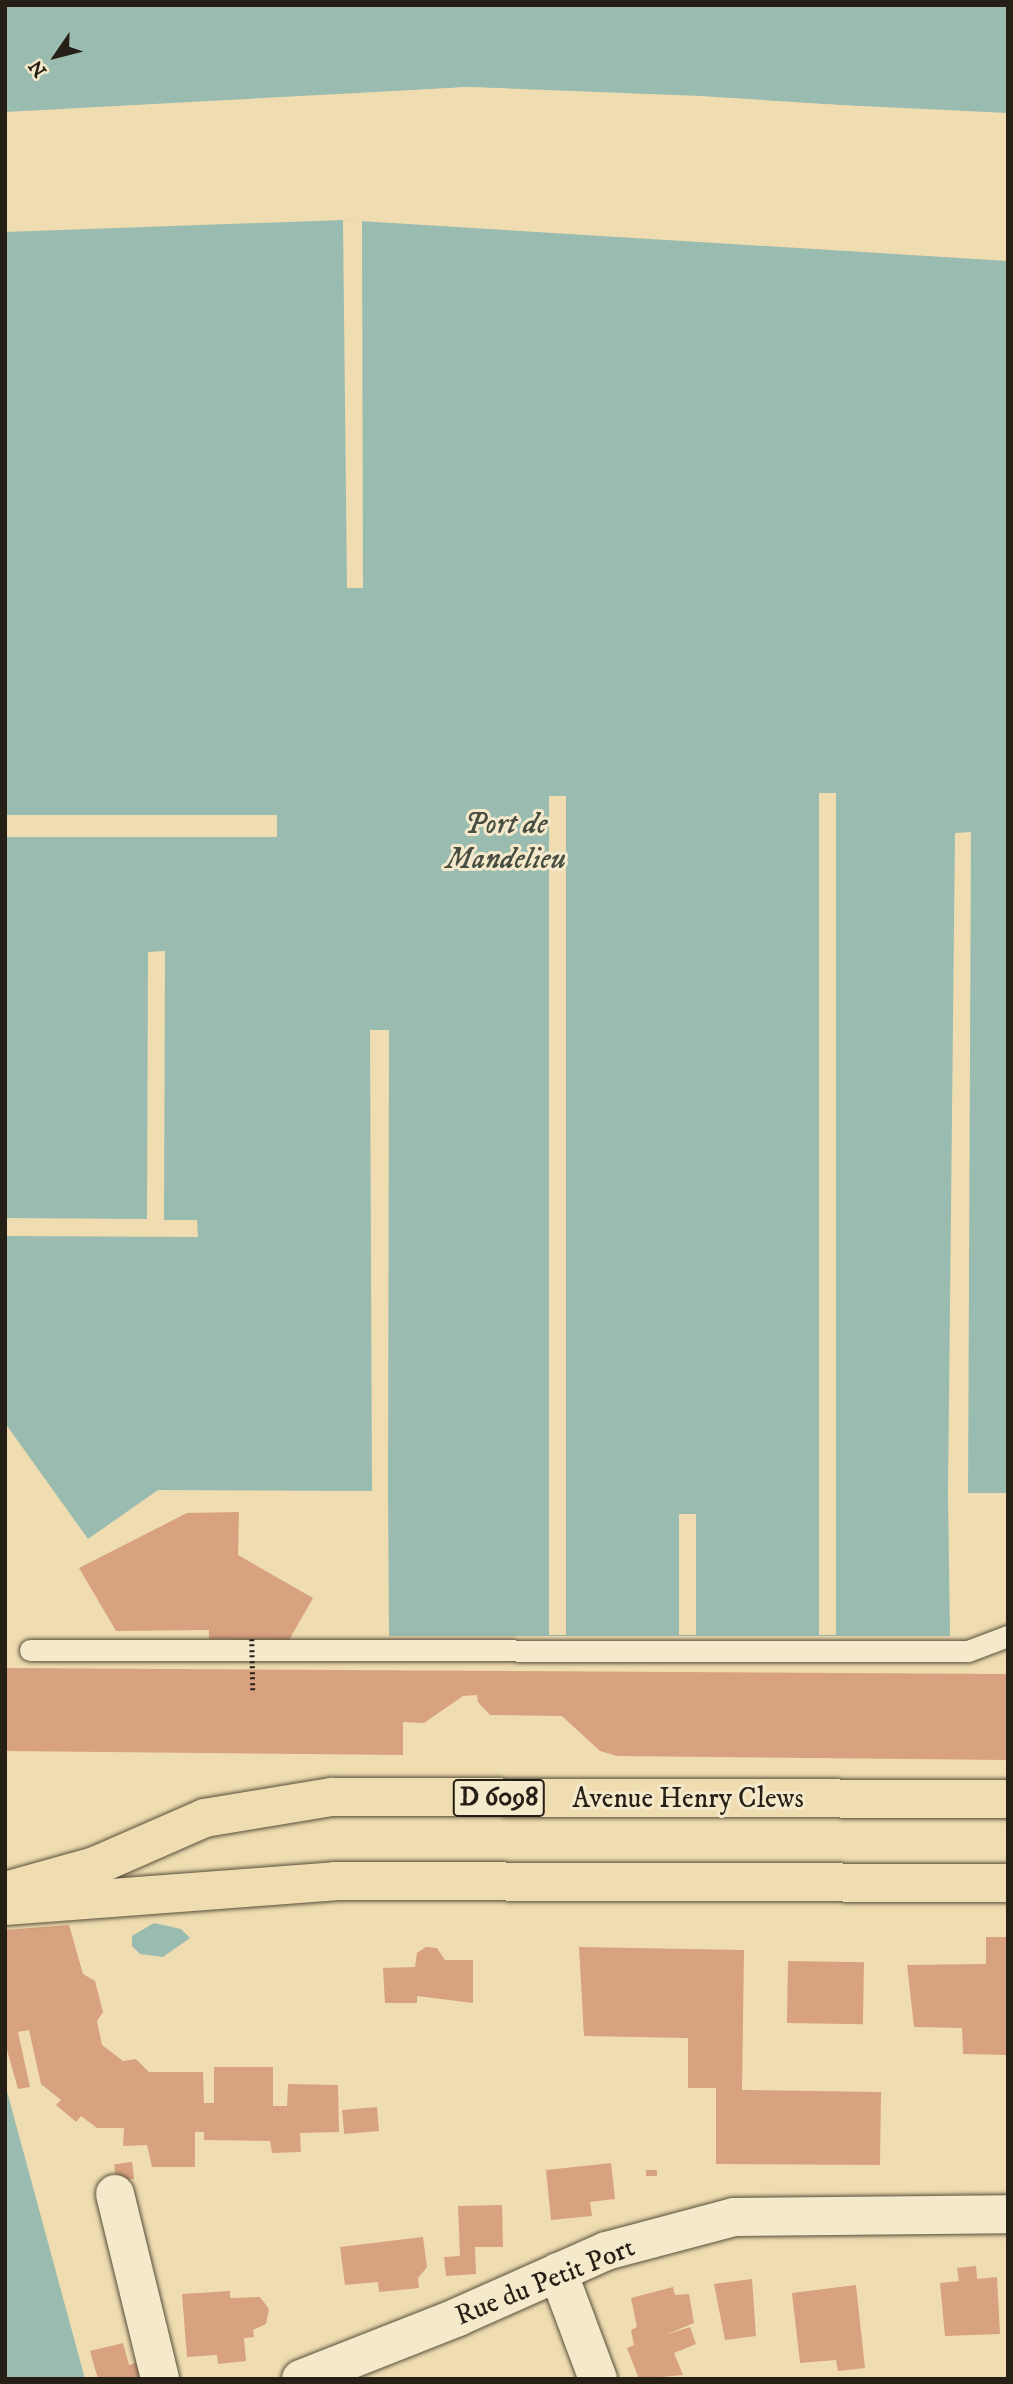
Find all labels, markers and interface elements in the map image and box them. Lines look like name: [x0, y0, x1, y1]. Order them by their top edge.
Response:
north arrow: [21, 21, 91, 91]
text: N: [24, 55, 52, 81]
water label: Port de Mandelieu: [446, 807, 566, 878]
road number: D 6098: [452, 1775, 546, 1820]
street label: Avenue Henry Clews: [572, 1782, 804, 1816]
street label: Rue du Petit Port: [450, 2231, 640, 2333]

